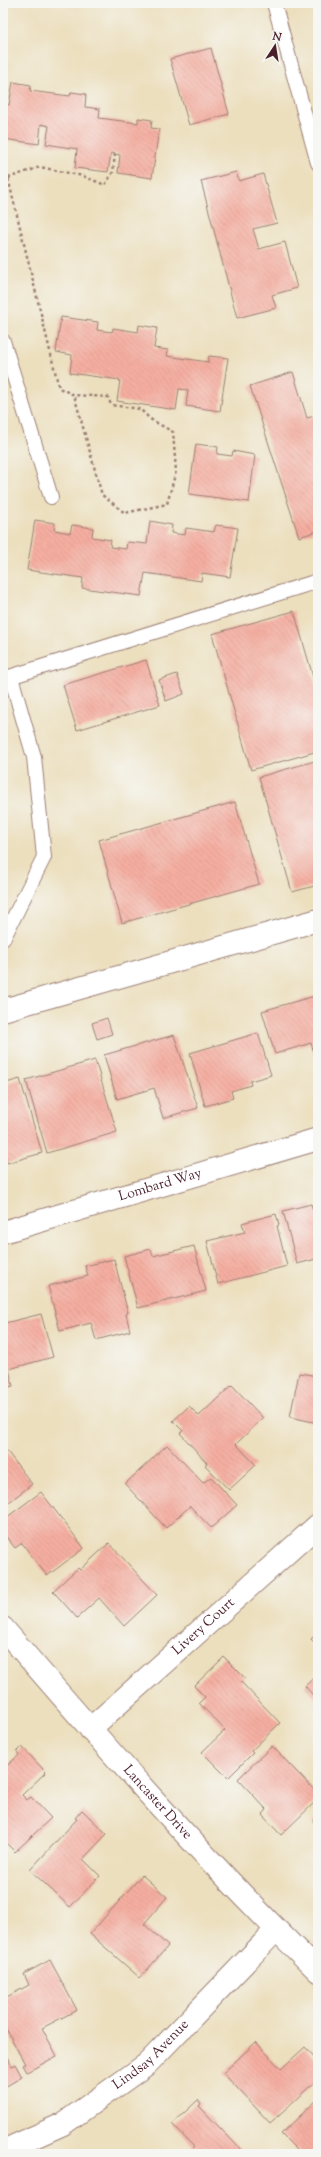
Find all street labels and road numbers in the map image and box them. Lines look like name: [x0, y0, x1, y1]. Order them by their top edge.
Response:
street label: Lombard Way: [116, 1164, 204, 1207]
street label: Livery Court: [168, 1593, 240, 1660]
street label: Lancaster Drive: [118, 1761, 196, 1845]
street label: Lindsay Avenue: [109, 2016, 194, 2095]

